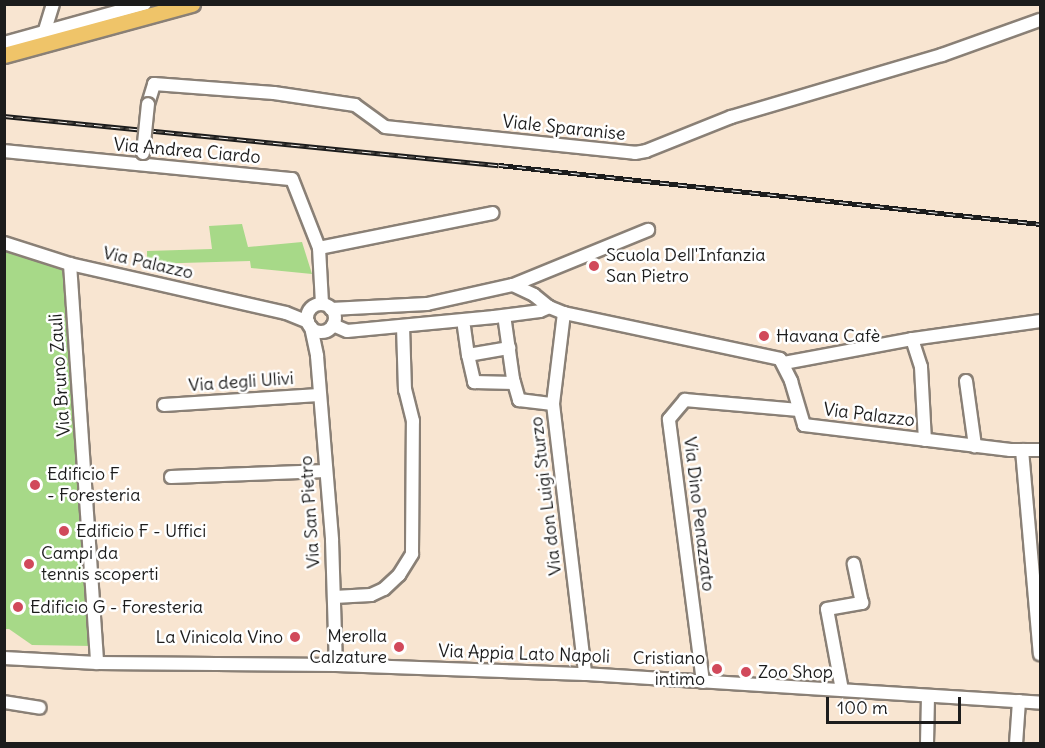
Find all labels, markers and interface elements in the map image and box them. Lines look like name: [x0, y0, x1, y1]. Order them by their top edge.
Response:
street label: Viale Sparanise: [501, 111, 627, 145]
street label: Via Andrea Ciardo: [113, 134, 261, 168]
street label: Via Palazzo: [101, 242, 195, 284]
place label: Scuola Dell'Infanzia San Pietro: [606, 245, 766, 288]
marker: Scuola Dell'Infanzia San Pietro: [587, 259, 601, 273]
street label: Via Bruno Zauli: [45, 313, 75, 437]
place label: Havana Cafè: [776, 325, 880, 347]
marker: Havana Cafè: [757, 329, 771, 343]
street label: Via degli Ulivi: [188, 368, 294, 396]
street label: Via Palazzo: [822, 399, 916, 431]
street label: Via don Luigi Sturzo: [526, 415, 566, 577]
street label: Via Dino Penazzato: [679, 435, 719, 593]
street label: Via San Pietro: [295, 455, 325, 569]
place label: Edificio F - Foresteria: [47, 464, 140, 506]
marker: Edificio F - Foresteria: [28, 478, 42, 492]
place label: Edificio F - Uffici: [76, 520, 206, 542]
marker: Edificio F - Uffici: [57, 524, 71, 538]
place label: Campi da tennis scoperti: [41, 543, 159, 586]
marker: Campi da tennis scoperti: [22, 557, 36, 571]
place label: Edificio G - Foresteria: [30, 596, 203, 618]
marker: Edificio G - Foresteria: [11, 600, 25, 614]
place label: La Vinicola Vino: [156, 626, 283, 648]
place label: Merolla Calzature: [309, 626, 387, 668]
marker: La Vinicola Vino: [288, 630, 302, 644]
marker: Merolla Calzature: [392, 640, 406, 654]
street label: Via Appia Lato Napoli: [438, 640, 610, 668]
place label: Cristiano intimo: [633, 648, 705, 690]
place label: Zoo Shop: [758, 661, 833, 683]
marker: Cristiano intimo: [710, 662, 724, 676]
marker: Zoo Shop: [739, 665, 753, 679]
scale bar: [829, 685, 964, 723]
text: 100 m: [837, 696, 888, 719]

